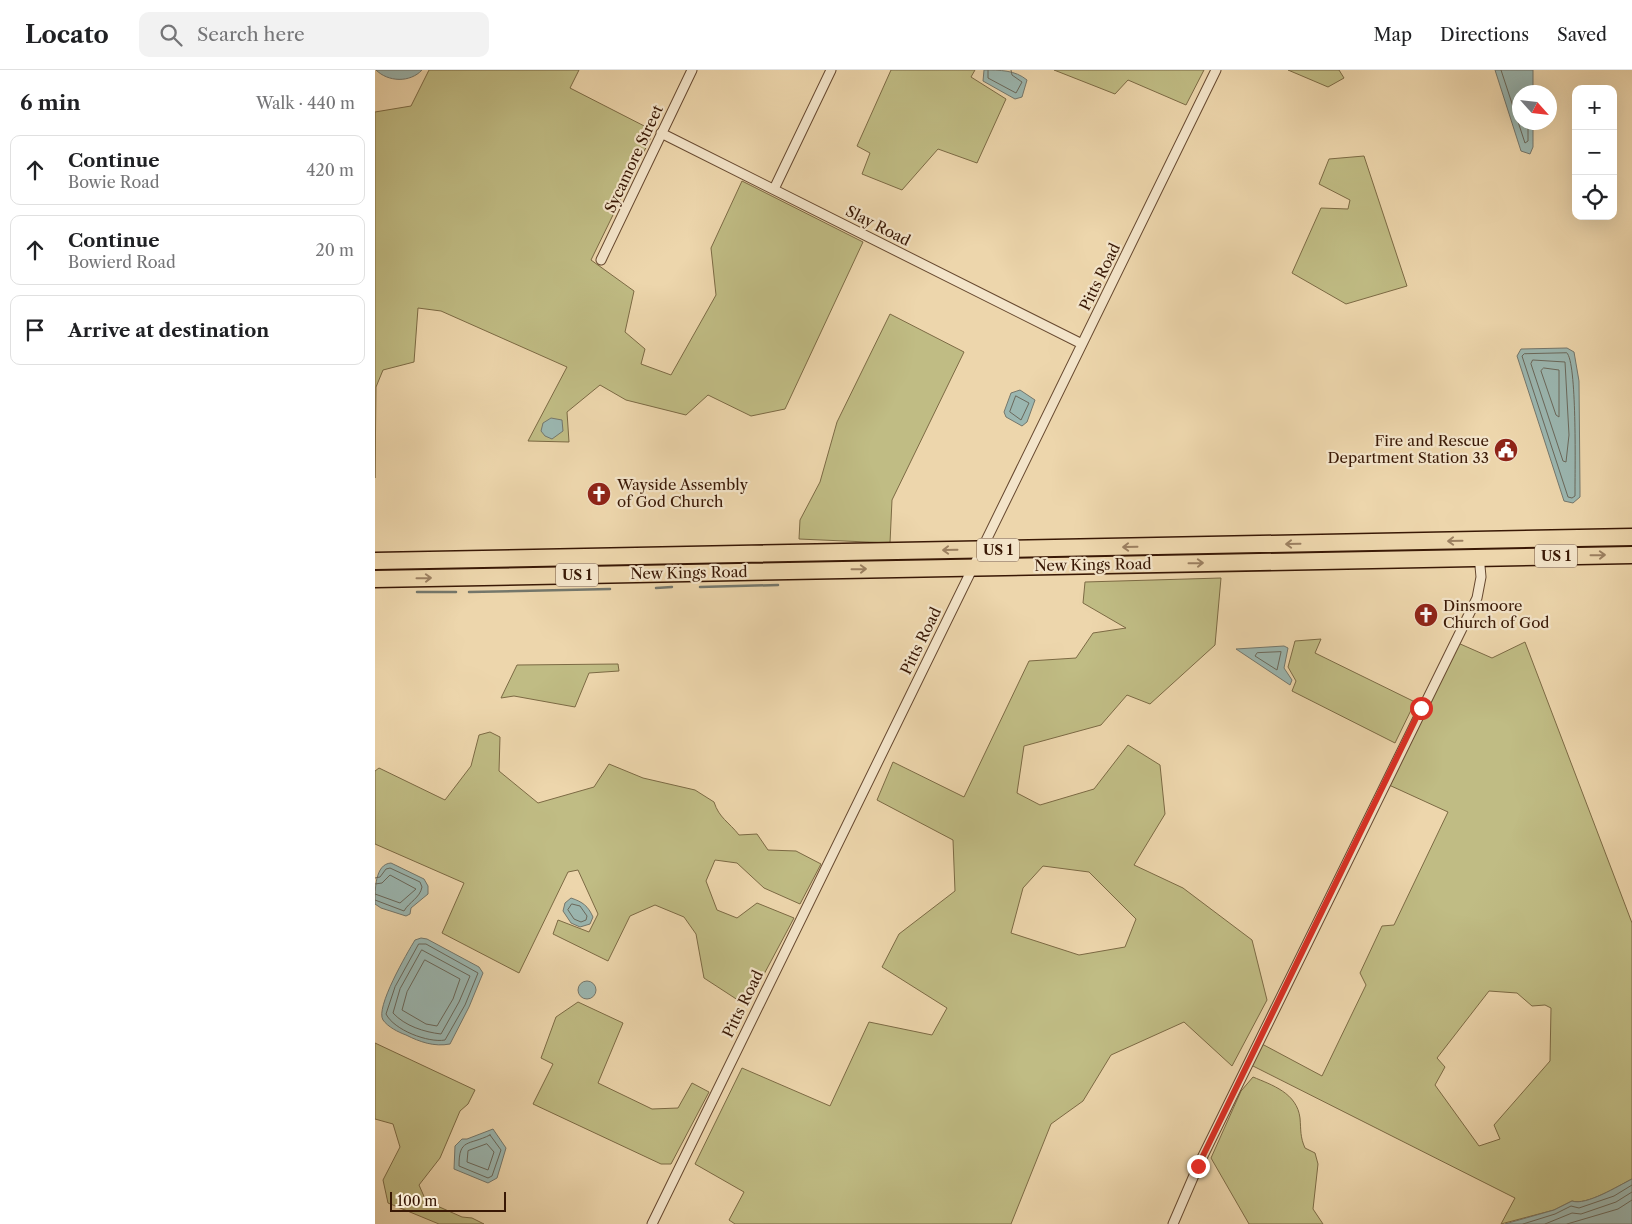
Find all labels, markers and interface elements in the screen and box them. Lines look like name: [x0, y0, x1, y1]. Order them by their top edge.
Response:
search box: [139, 12, 489, 57]
text: Locato: [25, 20, 109, 49]
icon: search: [157, 21, 185, 49]
text: Search here: [197, 23, 305, 46]
text: Map: [1373, 24, 1412, 46]
text: Directions: [1440, 24, 1529, 46]
text: Saved: [1557, 24, 1607, 46]
north arrow: [1512, 85, 1557, 130]
map controls: [1572, 85, 1617, 220]
button: +: [1572, 85, 1617, 130]
text: 6 min: [20, 90, 81, 115]
text: Walk · 440 m: [256, 93, 355, 113]
street label: Sycamore Street: [600, 101, 667, 216]
button: −: [1572, 130, 1617, 175]
text: Continue: [68, 149, 160, 172]
icon: ahead: [21, 156, 49, 184]
text: 420 m: [306, 160, 354, 180]
text: Bowie Road: [68, 172, 159, 192]
button: locate: [1572, 175, 1617, 220]
street label: Slay Road: [843, 201, 914, 250]
text: Continue: [68, 229, 160, 252]
icon: ahead: [21, 236, 49, 264]
text: 20 m: [315, 240, 354, 260]
street label: Pitts Road: [1075, 240, 1124, 314]
text: Bowierd Road: [68, 252, 176, 272]
icon: arrive: [21, 316, 49, 344]
text: Arrive at destination: [68, 319, 269, 342]
place label: Fire and Rescue Department Station 33: [1327, 431, 1489, 467]
public building icon: Fire and Rescue Department Station 33: [1493, 437, 1519, 463]
place label: Wayside Assembly of God Church: [616, 475, 749, 511]
church icon: Wayside Assembly of God Church: [586, 481, 612, 507]
one-way arrow: [1447, 536, 1464, 546]
road number: US 1: [977, 538, 1019, 562]
one-way arrow: [1285, 539, 1301, 549]
one-way arrow: [1122, 542, 1138, 552]
road number: US 1: [1535, 544, 1577, 568]
one-way arrow: [942, 546, 958, 555]
one-way arrow: [1590, 550, 1606, 560]
street label: New Kings Road: [1034, 554, 1152, 575]
one-way arrow: [1188, 558, 1204, 568]
street label: New Kings Road: [630, 562, 748, 583]
road number: US 1: [556, 564, 598, 586]
one-way arrow: [850, 564, 867, 574]
one-way arrow: [415, 573, 431, 583]
place label: Dinsmoore Church of God: [1443, 596, 1549, 632]
church icon: Dinsmoore Church of God: [1413, 602, 1439, 628]
street label: Pitts Road: [896, 604, 945, 678]
route start: [1410, 697, 1433, 720]
street label: Pitts Road: [718, 967, 767, 1041]
route end: [1187, 1155, 1210, 1178]
scale bar: [390, 1189, 506, 1212]
text: 100 m: [397, 1192, 437, 1210]

